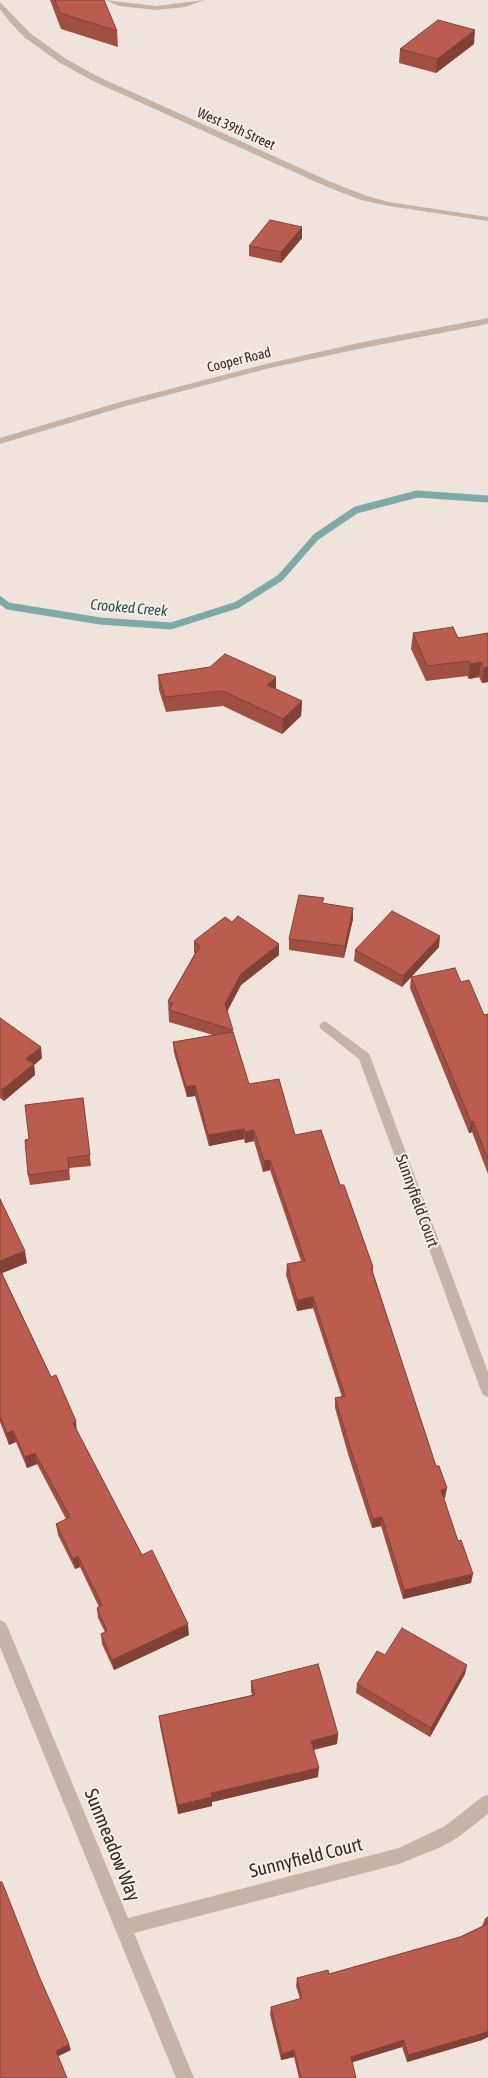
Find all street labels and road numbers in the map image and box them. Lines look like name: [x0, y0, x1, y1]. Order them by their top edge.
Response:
street label: West 39th Street: [194, 104, 278, 154]
street label: Cooper Road: [205, 344, 273, 376]
street label: Sunnyfield Court: [391, 1152, 443, 1250]
street label: Sunmeadow Way: [79, 1786, 145, 1904]
street label: Sunnyfield Court: [247, 1833, 365, 1883]

